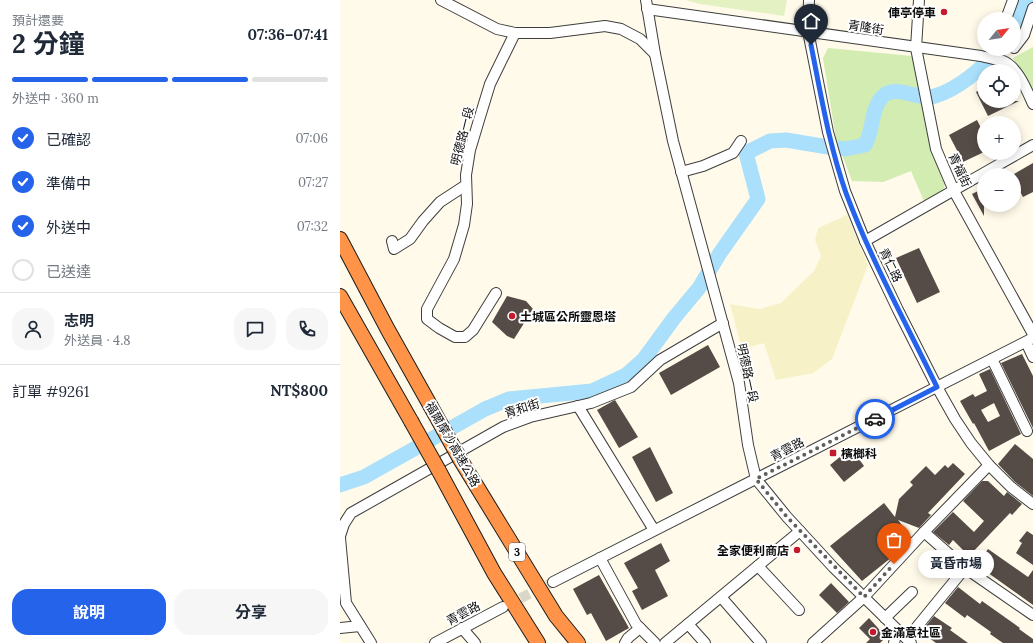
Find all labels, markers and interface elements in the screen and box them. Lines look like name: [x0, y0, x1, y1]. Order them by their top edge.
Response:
pin: [794, 4, 828, 45]
place label: 俥亭停車: [888, 5, 936, 20]
marker: 俥亭停車: [939, 7, 949, 17]
icon: home: [800, 10, 822, 32]
text: 預計還要: [12, 12, 64, 29]
north arrow: [977, 12, 1021, 56]
map controls: [977, 12, 1021, 212]
street label: 青隆街: [847, 17, 885, 37]
text: 07:36–07:41: [248, 25, 328, 44]
text: 2 分鐘: [12, 27, 85, 60]
button: locate: [977, 64, 1021, 108]
text: 外送中 · 360 m: [12, 90, 99, 107]
street label: 明德路一段: [447, 105, 477, 167]
button: +: [977, 116, 1021, 160]
icon: check: [12, 127, 34, 149]
text: 已確認: [46, 130, 91, 149]
text: 07:06: [295, 130, 328, 147]
street label: 青福街: [946, 151, 974, 189]
button: −: [977, 168, 1021, 212]
icon: check: [12, 171, 34, 193]
text: 準備中: [46, 174, 91, 193]
text: 07:27: [298, 174, 328, 191]
icon: check: [12, 215, 34, 237]
text: 外送中: [46, 218, 91, 237]
text: 07:32: [297, 218, 328, 235]
street label: 青仁路: [876, 246, 906, 284]
text: 已送達: [46, 262, 91, 281]
button: person: [12, 308, 54, 350]
button: chat: [234, 308, 276, 350]
button: phone: [286, 308, 328, 350]
place label: 土城區公所靈恩塔: [520, 309, 616, 324]
text: 志明: [64, 311, 94, 330]
marker: 土城區公所靈恩塔: [507, 311, 517, 321]
text: 外送員 · 4.8: [64, 332, 131, 349]
street label: 明德路一段: [734, 342, 762, 404]
text: NT$800: [270, 381, 328, 400]
text: 訂單 #9261: [12, 382, 89, 401]
street label: 青和街: [503, 396, 541, 420]
street label: 福爾摩沙高速公路: [423, 399, 483, 489]
courier: [855, 399, 895, 439]
icon: car: [864, 408, 886, 430]
street label: 青雲路: [768, 434, 806, 464]
place label: 檳榔科: [841, 446, 877, 461]
marker: 檳榔科: [828, 448, 838, 458]
pin: [877, 523, 911, 564]
icon: bag: [883, 529, 905, 551]
road number: 3: [509, 543, 525, 561]
place label: 全家便利商店: [717, 543, 789, 558]
marker: 全家便利商店: [792, 545, 802, 555]
callout: 黃昏市場: [918, 550, 994, 578]
text: 黃昏市場: [930, 555, 982, 572]
button: 說明: [12, 589, 166, 635]
button: 分享: [174, 589, 328, 635]
street label: 青雲路: [444, 598, 482, 628]
place label: 金滿意社區: [881, 625, 941, 640]
marker: 金滿意社區: [868, 627, 878, 637]

